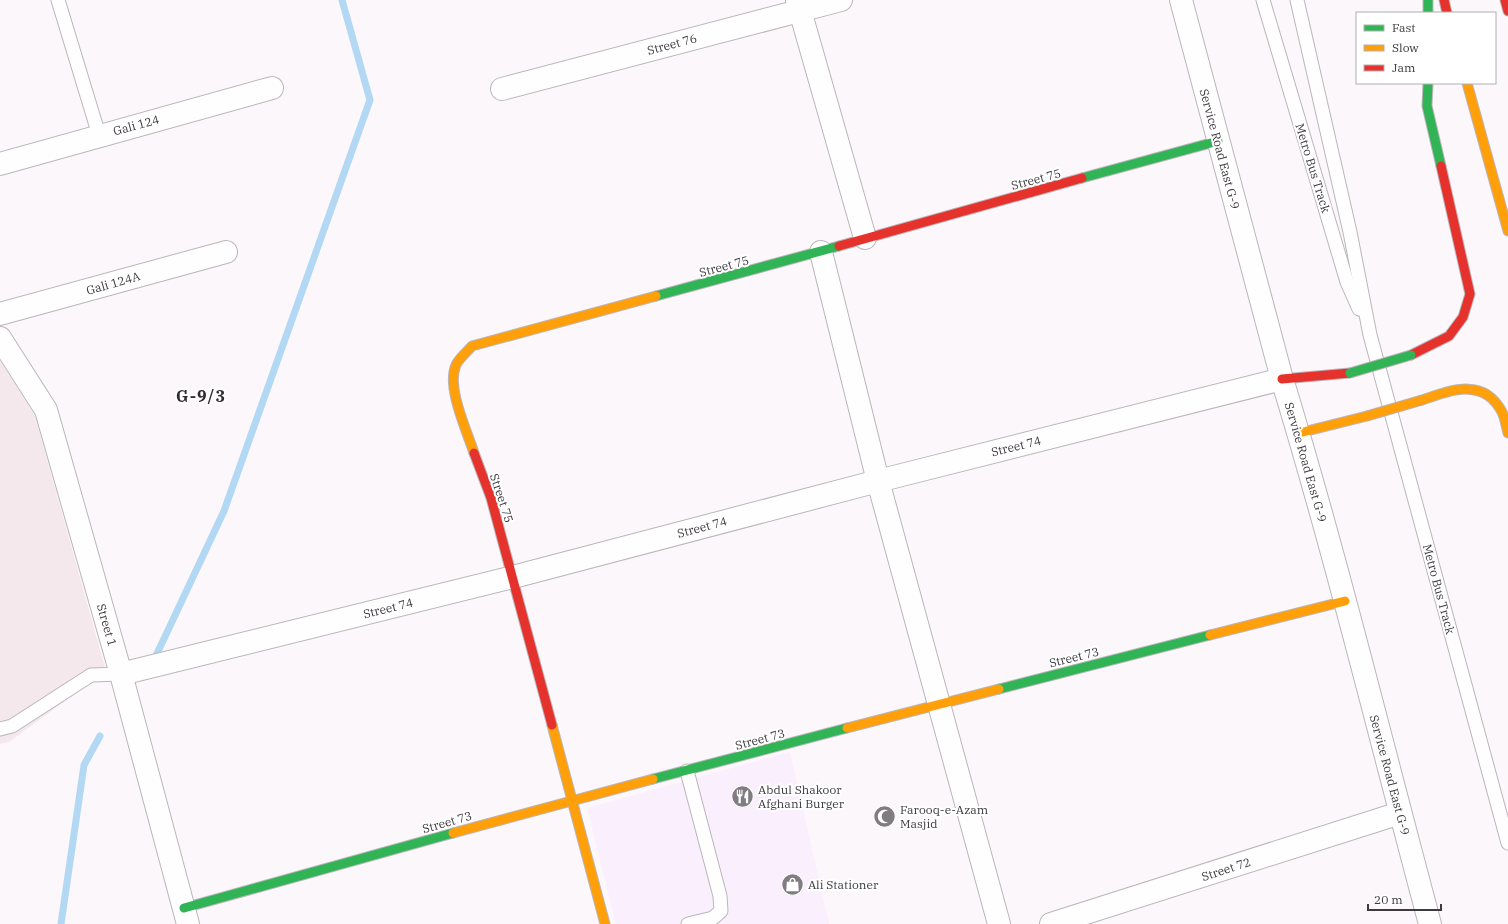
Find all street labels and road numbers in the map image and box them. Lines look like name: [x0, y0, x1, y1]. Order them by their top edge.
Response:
street label: Street 76: [645, 30, 699, 58]
street label: Service Road East G-9: [1197, 87, 1243, 211]
street label: Gali 124: [111, 112, 161, 138]
street label: Metro Bus Track: [1292, 121, 1334, 215]
street label: Street 75: [1009, 165, 1063, 193]
street label: Street 75: [697, 252, 751, 280]
street label: Gali 124A: [84, 268, 142, 298]
street label: Service Road East G-9: [1282, 400, 1330, 524]
street label: Street 74: [989, 433, 1043, 459]
street label: Street 75: [487, 471, 517, 525]
street label: Street 74: [675, 513, 729, 541]
street label: Metro Bus Track: [1420, 542, 1458, 636]
street label: Street 74: [361, 595, 415, 621]
street label: Street 1: [94, 602, 120, 648]
street label: Street 73: [1047, 644, 1101, 670]
street label: Service Road East G-9: [1367, 713, 1413, 837]
street label: Street 73: [733, 725, 787, 753]
street label: Street 73: [420, 808, 474, 836]
street label: Street 72: [1199, 854, 1253, 884]

